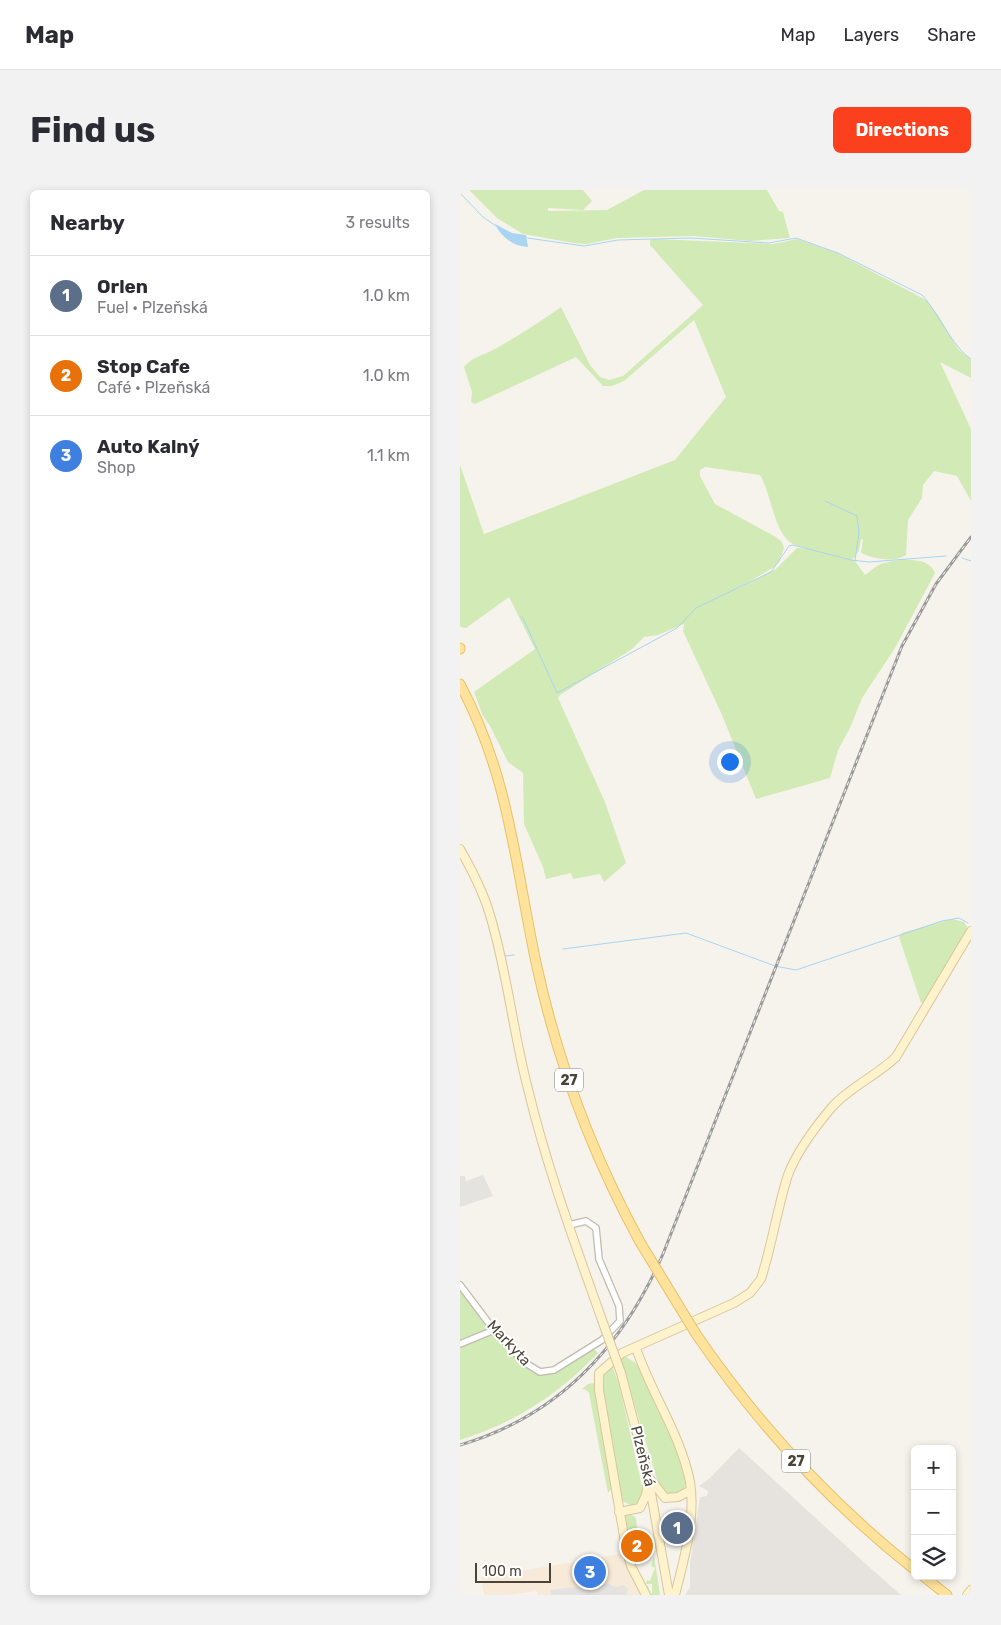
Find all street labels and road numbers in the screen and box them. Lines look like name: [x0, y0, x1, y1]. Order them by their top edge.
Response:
road number: 27: [555, 1068, 583, 1092]
street label: Markyta: [483, 1316, 535, 1370]
street label: Plzeňská: [627, 1424, 659, 1488]
road number: 27: [782, 1450, 810, 1472]

